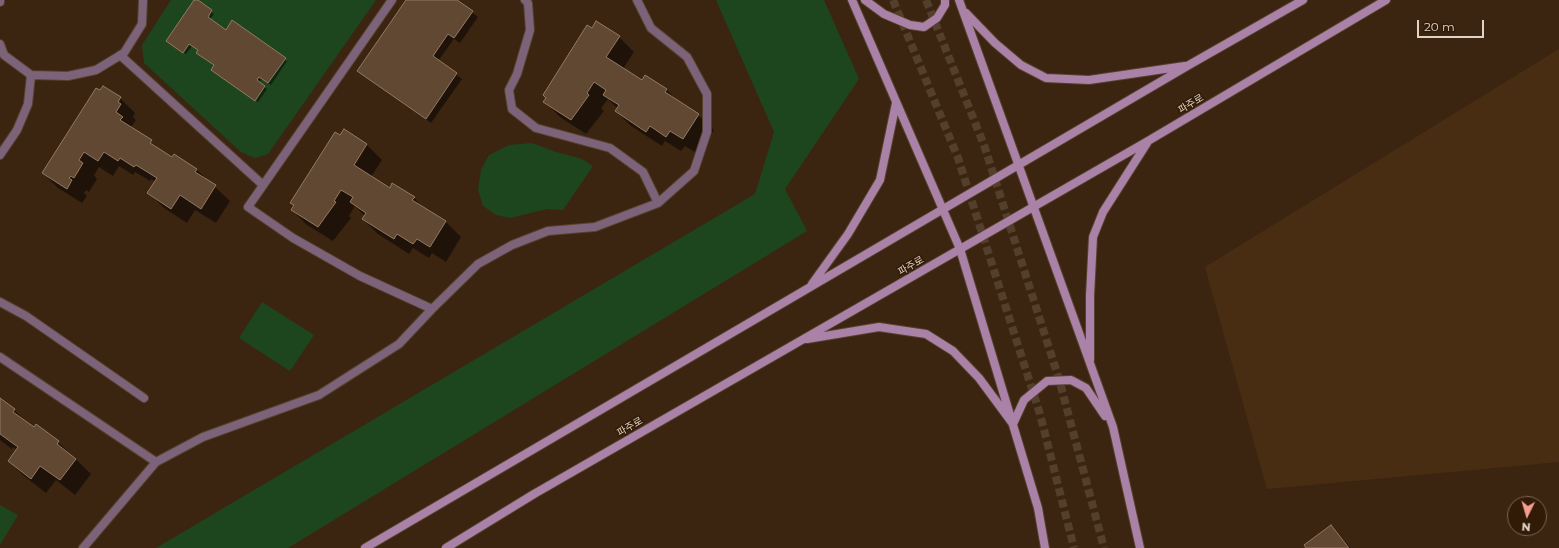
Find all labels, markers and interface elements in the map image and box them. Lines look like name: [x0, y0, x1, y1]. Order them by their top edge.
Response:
scale bar: [1419, 12, 1486, 38]
text: 20 m: [1424, 19, 1455, 34]
street label: 파주로: [1176, 92, 1206, 116]
street label: 파주로: [896, 254, 926, 278]
street label: 파주로: [615, 415, 645, 439]
north arrow: [1507, 496, 1547, 536]
text: N: [1521, 520, 1531, 534]

